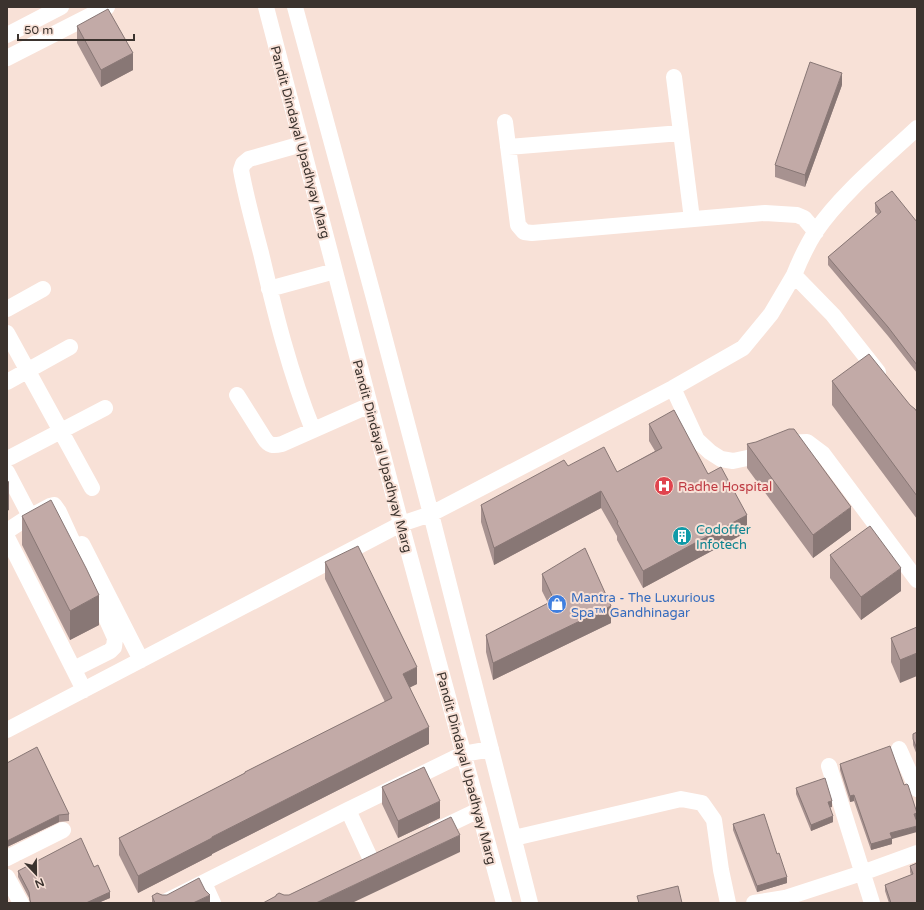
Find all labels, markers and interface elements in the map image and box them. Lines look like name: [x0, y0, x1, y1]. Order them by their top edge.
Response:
scale bar: [18, 16, 134, 42]
text: 50 m: [24, 23, 53, 37]
street label: Pandit Dindayal Upadhyay Marg: [267, 44, 333, 240]
street label: Pandit Dindayal Upadhyay Marg: [349, 358, 415, 554]
hospital icon: Radhe Hospital: [653, 475, 675, 497]
place label: Radhe Hospital: [678, 479, 772, 495]
place label: Codoffer Infotech: [696, 522, 751, 553]
building icon: Codoffer Infotech: [671, 525, 693, 547]
place label: Mantra - The Luxurious Spa™ Gandhinagar: [571, 590, 715, 621]
shop icon: Mantra - The Luxurious Spa™ Gandhinagar: [546, 593, 568, 615]
street label: Pandit Dindayal Upadhyay Marg: [433, 670, 499, 866]
north arrow: [16, 854, 56, 894]
text: N: [33, 875, 46, 890]

